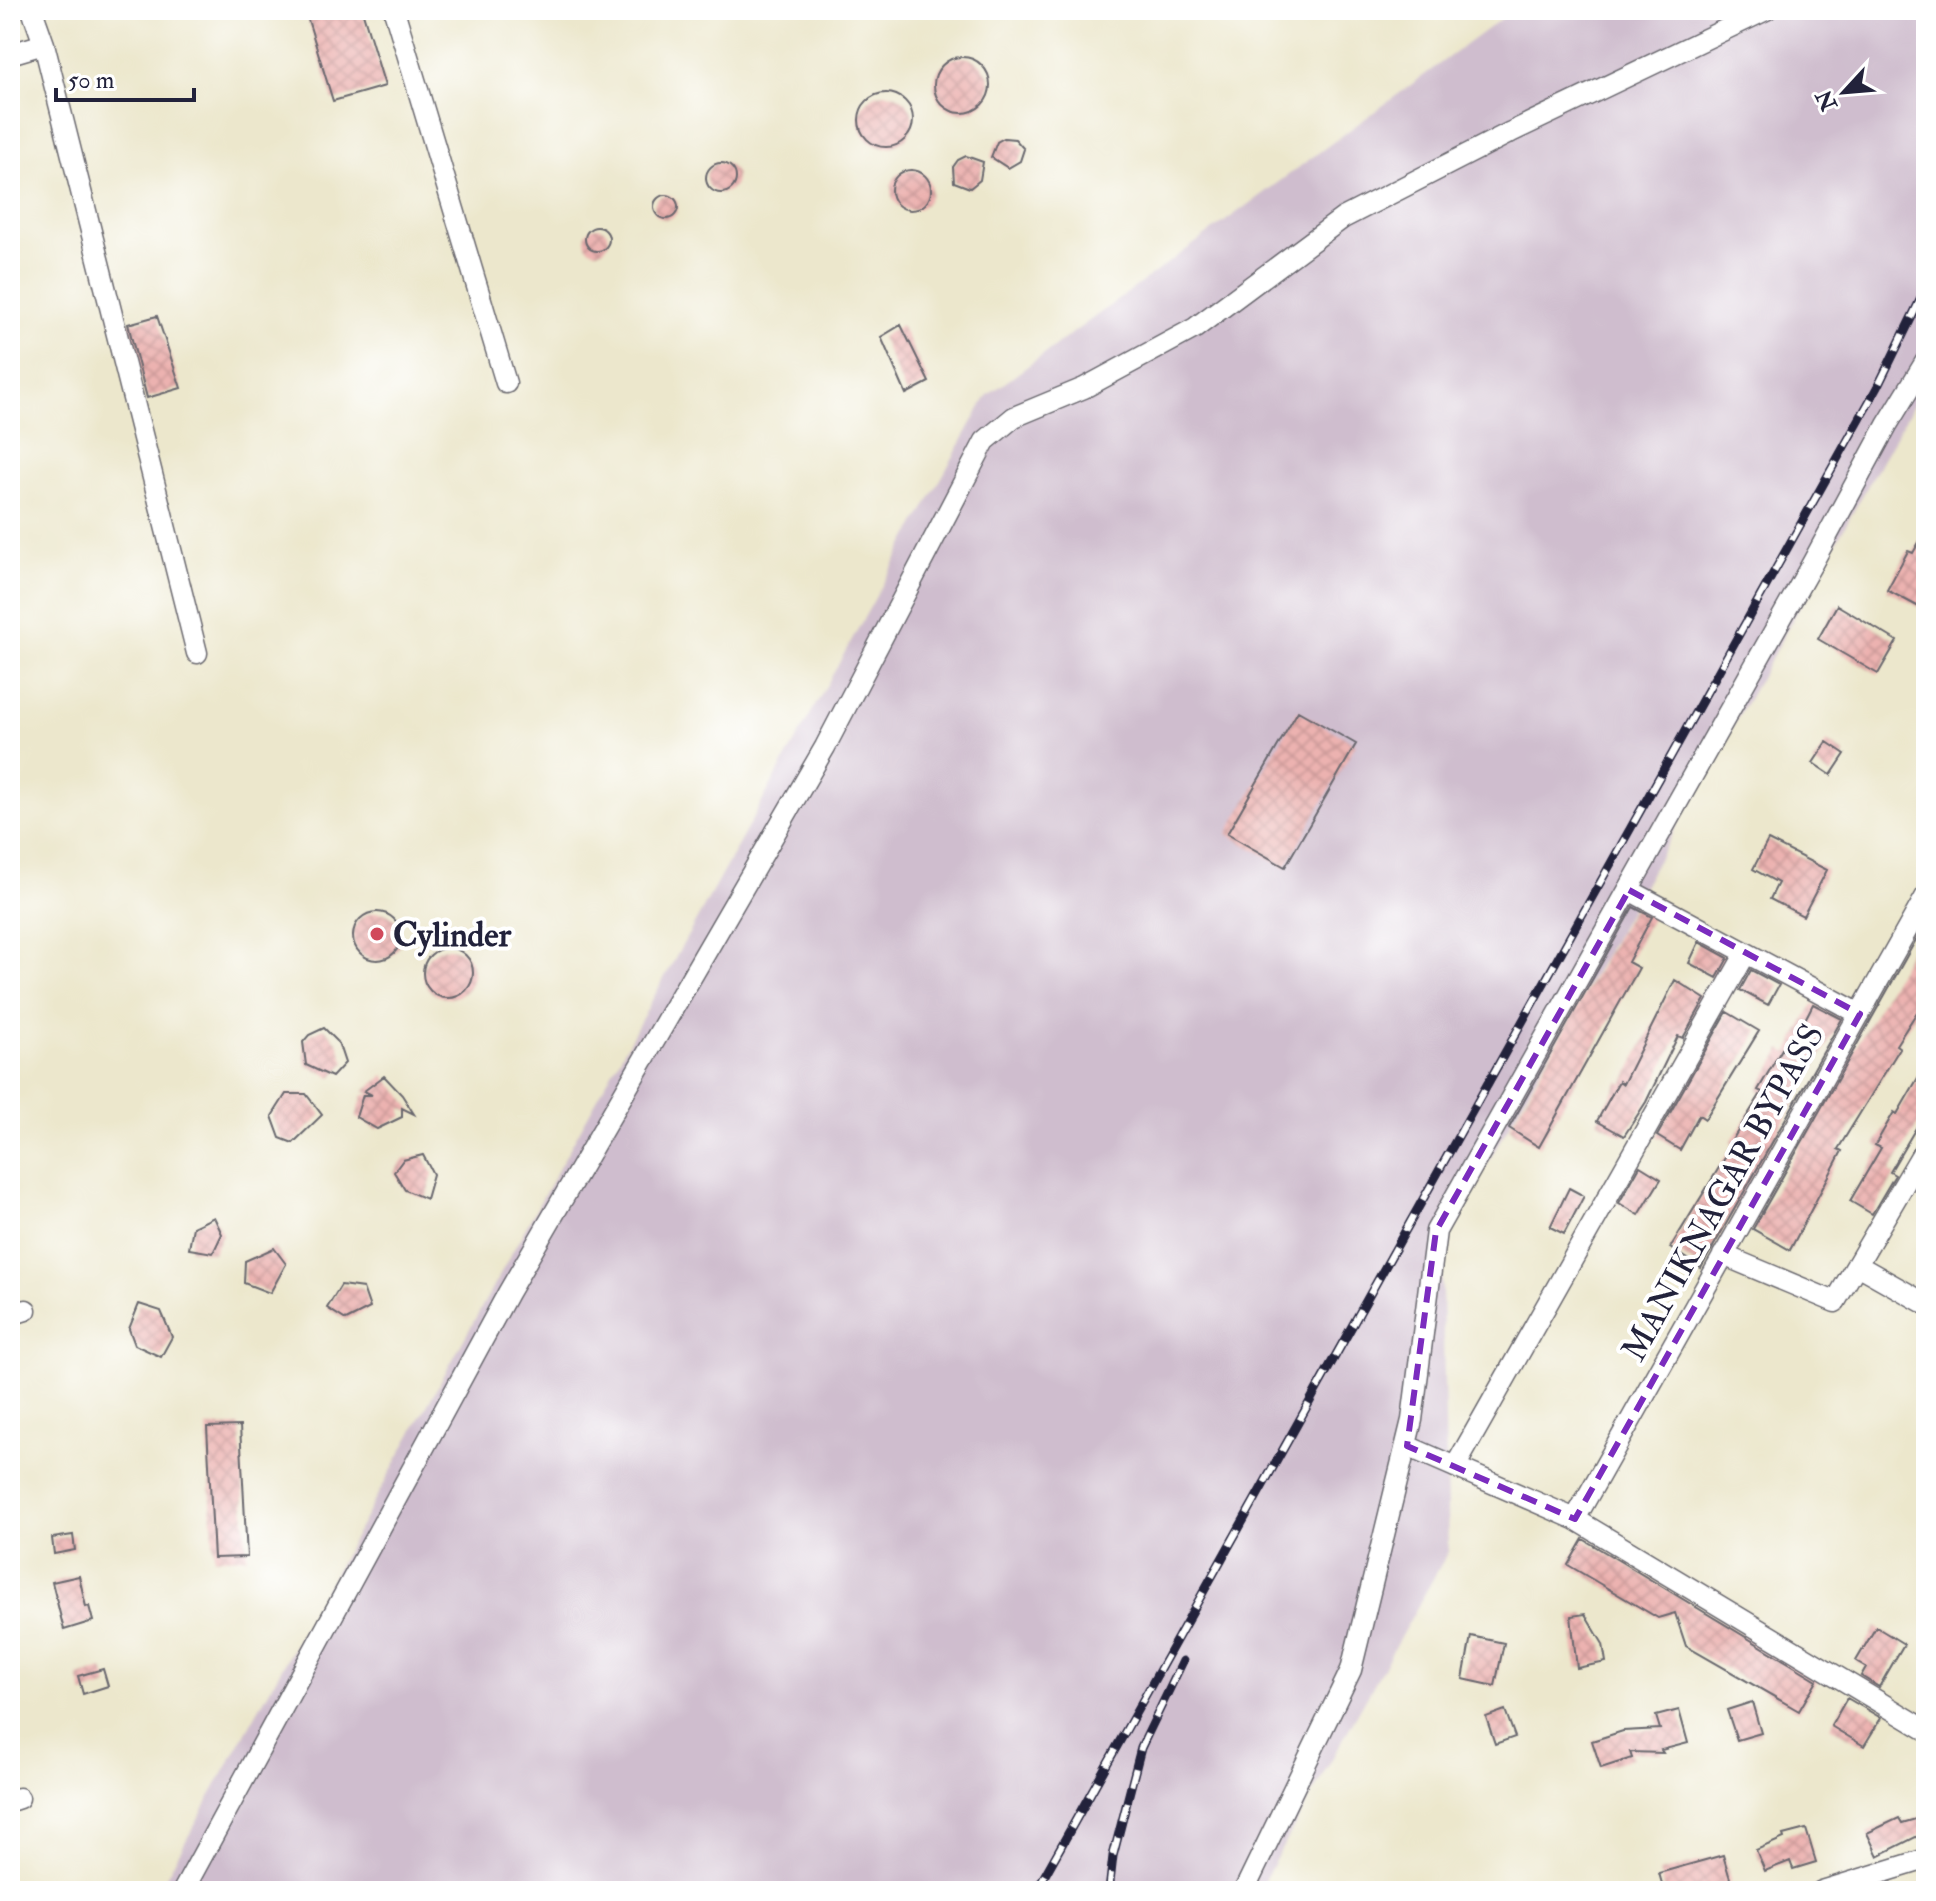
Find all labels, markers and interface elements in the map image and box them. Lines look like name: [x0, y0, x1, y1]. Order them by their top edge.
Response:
scale bar: [56, 52, 194, 102]
north arrow: [1804, 52, 1884, 132]
text: 50 m: [68, 65, 115, 96]
text: N: [1810, 85, 1844, 116]
place label: Cylinder: [393, 914, 513, 957]
marker: Cylinder: [368, 925, 386, 943]
street label: MANIKNAGAR BYPASS: [1613, 1017, 1834, 1369]

